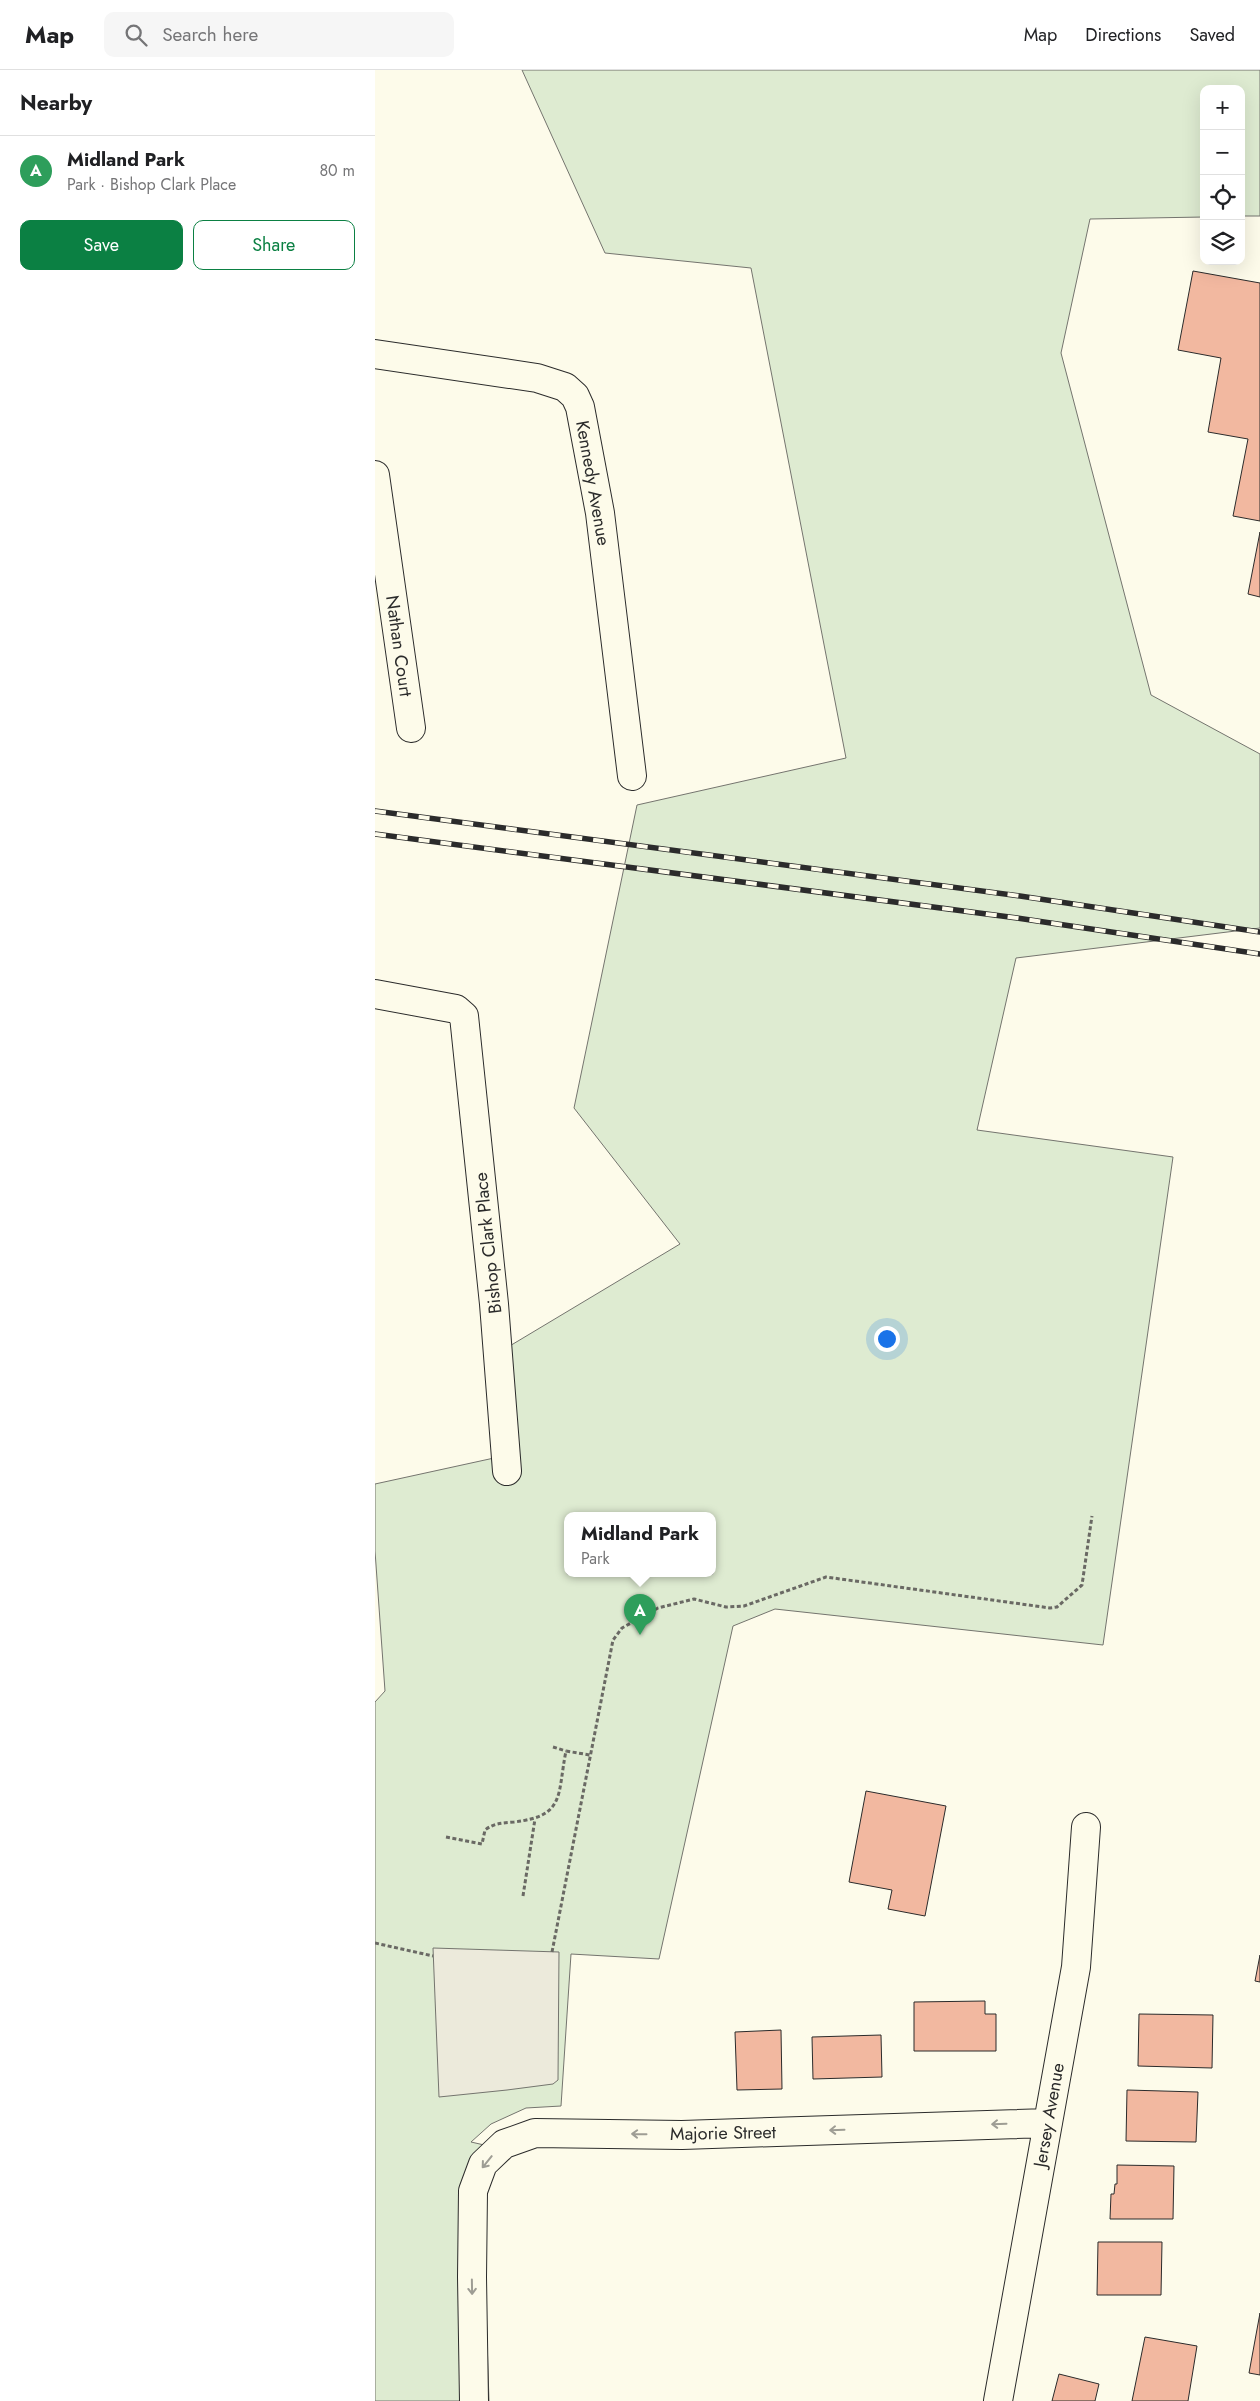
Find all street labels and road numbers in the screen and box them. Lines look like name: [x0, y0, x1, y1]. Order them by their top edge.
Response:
street label: Kennedy Avenue: [569, 418, 617, 548]
street label: Nathan Court: [379, 594, 419, 699]
street label: Bishop Clark Place: [468, 1171, 508, 1315]
street label: Jersey Avenue: [1027, 2061, 1071, 2171]
street label: Majorie Street: [670, 2119, 777, 2147]

